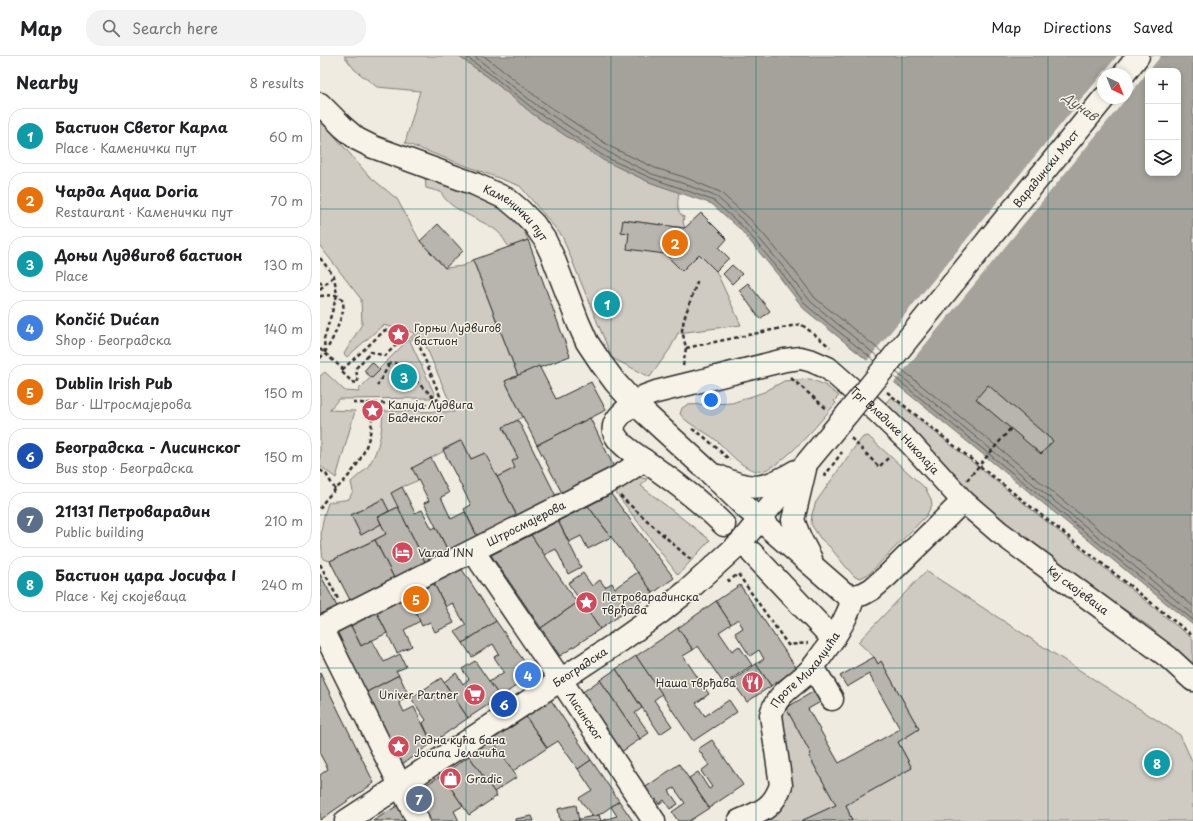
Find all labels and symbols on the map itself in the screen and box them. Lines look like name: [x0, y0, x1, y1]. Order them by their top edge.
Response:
north arrow: [1097, 68, 1133, 104]
water label: Дунав: [1059, 87, 1103, 126]
street label: Варадински Мост: [1009, 125, 1083, 211]
street label: Каменички пут: [481, 180, 553, 245]
pin: 2: [662, 228, 688, 258]
pin: 1: [594, 289, 620, 319]
place label: Горњи Лудвигов бастион: [414, 319, 501, 349]
place icon: Горњи Лудвигов бастион: [385, 321, 411, 347]
pin: 3: [391, 362, 417, 392]
street label: Трг Владике Николаја: [846, 382, 944, 478]
your location: [701, 390, 721, 410]
place label: Капија Лудвига Баденског: [388, 396, 473, 426]
place icon: Капија Лудвига Баденског: [359, 398, 385, 424]
street label: Штросмајерова: [483, 496, 568, 550]
hotel icon: Varad INN: [389, 540, 415, 566]
place label: Varad INN: [418, 544, 474, 561]
street label: Кеј скојеваца: [1044, 561, 1113, 619]
pin: 5: [403, 584, 429, 614]
place label: Петроварадинска тврђава: [602, 588, 699, 618]
place icon: Петроварадинска тврђава: [574, 590, 600, 616]
street label: Проте Михалџића: [766, 628, 844, 711]
street label: Београдска: [549, 643, 611, 691]
pin: 4: [515, 660, 541, 690]
restaurant icon: Наша тврђава: [739, 670, 765, 696]
place label: Наша тврђава: [656, 674, 736, 691]
supermarket icon: Univer Partner: [461, 682, 487, 708]
place label: Univer Partner: [379, 686, 459, 703]
street label: Лисинског: [562, 688, 607, 744]
pin: 6: [491, 689, 517, 719]
place label: Родна кућа бана Јосипа Јелачића: [414, 731, 506, 761]
place icon: Родна кућа бана Јосипа Јелачића: [385, 733, 411, 759]
pin: 8: [1144, 748, 1170, 778]
shop icon: Gradic: [438, 766, 464, 792]
place label: Gradic: [466, 770, 502, 787]
pin: 7: [406, 784, 432, 814]

